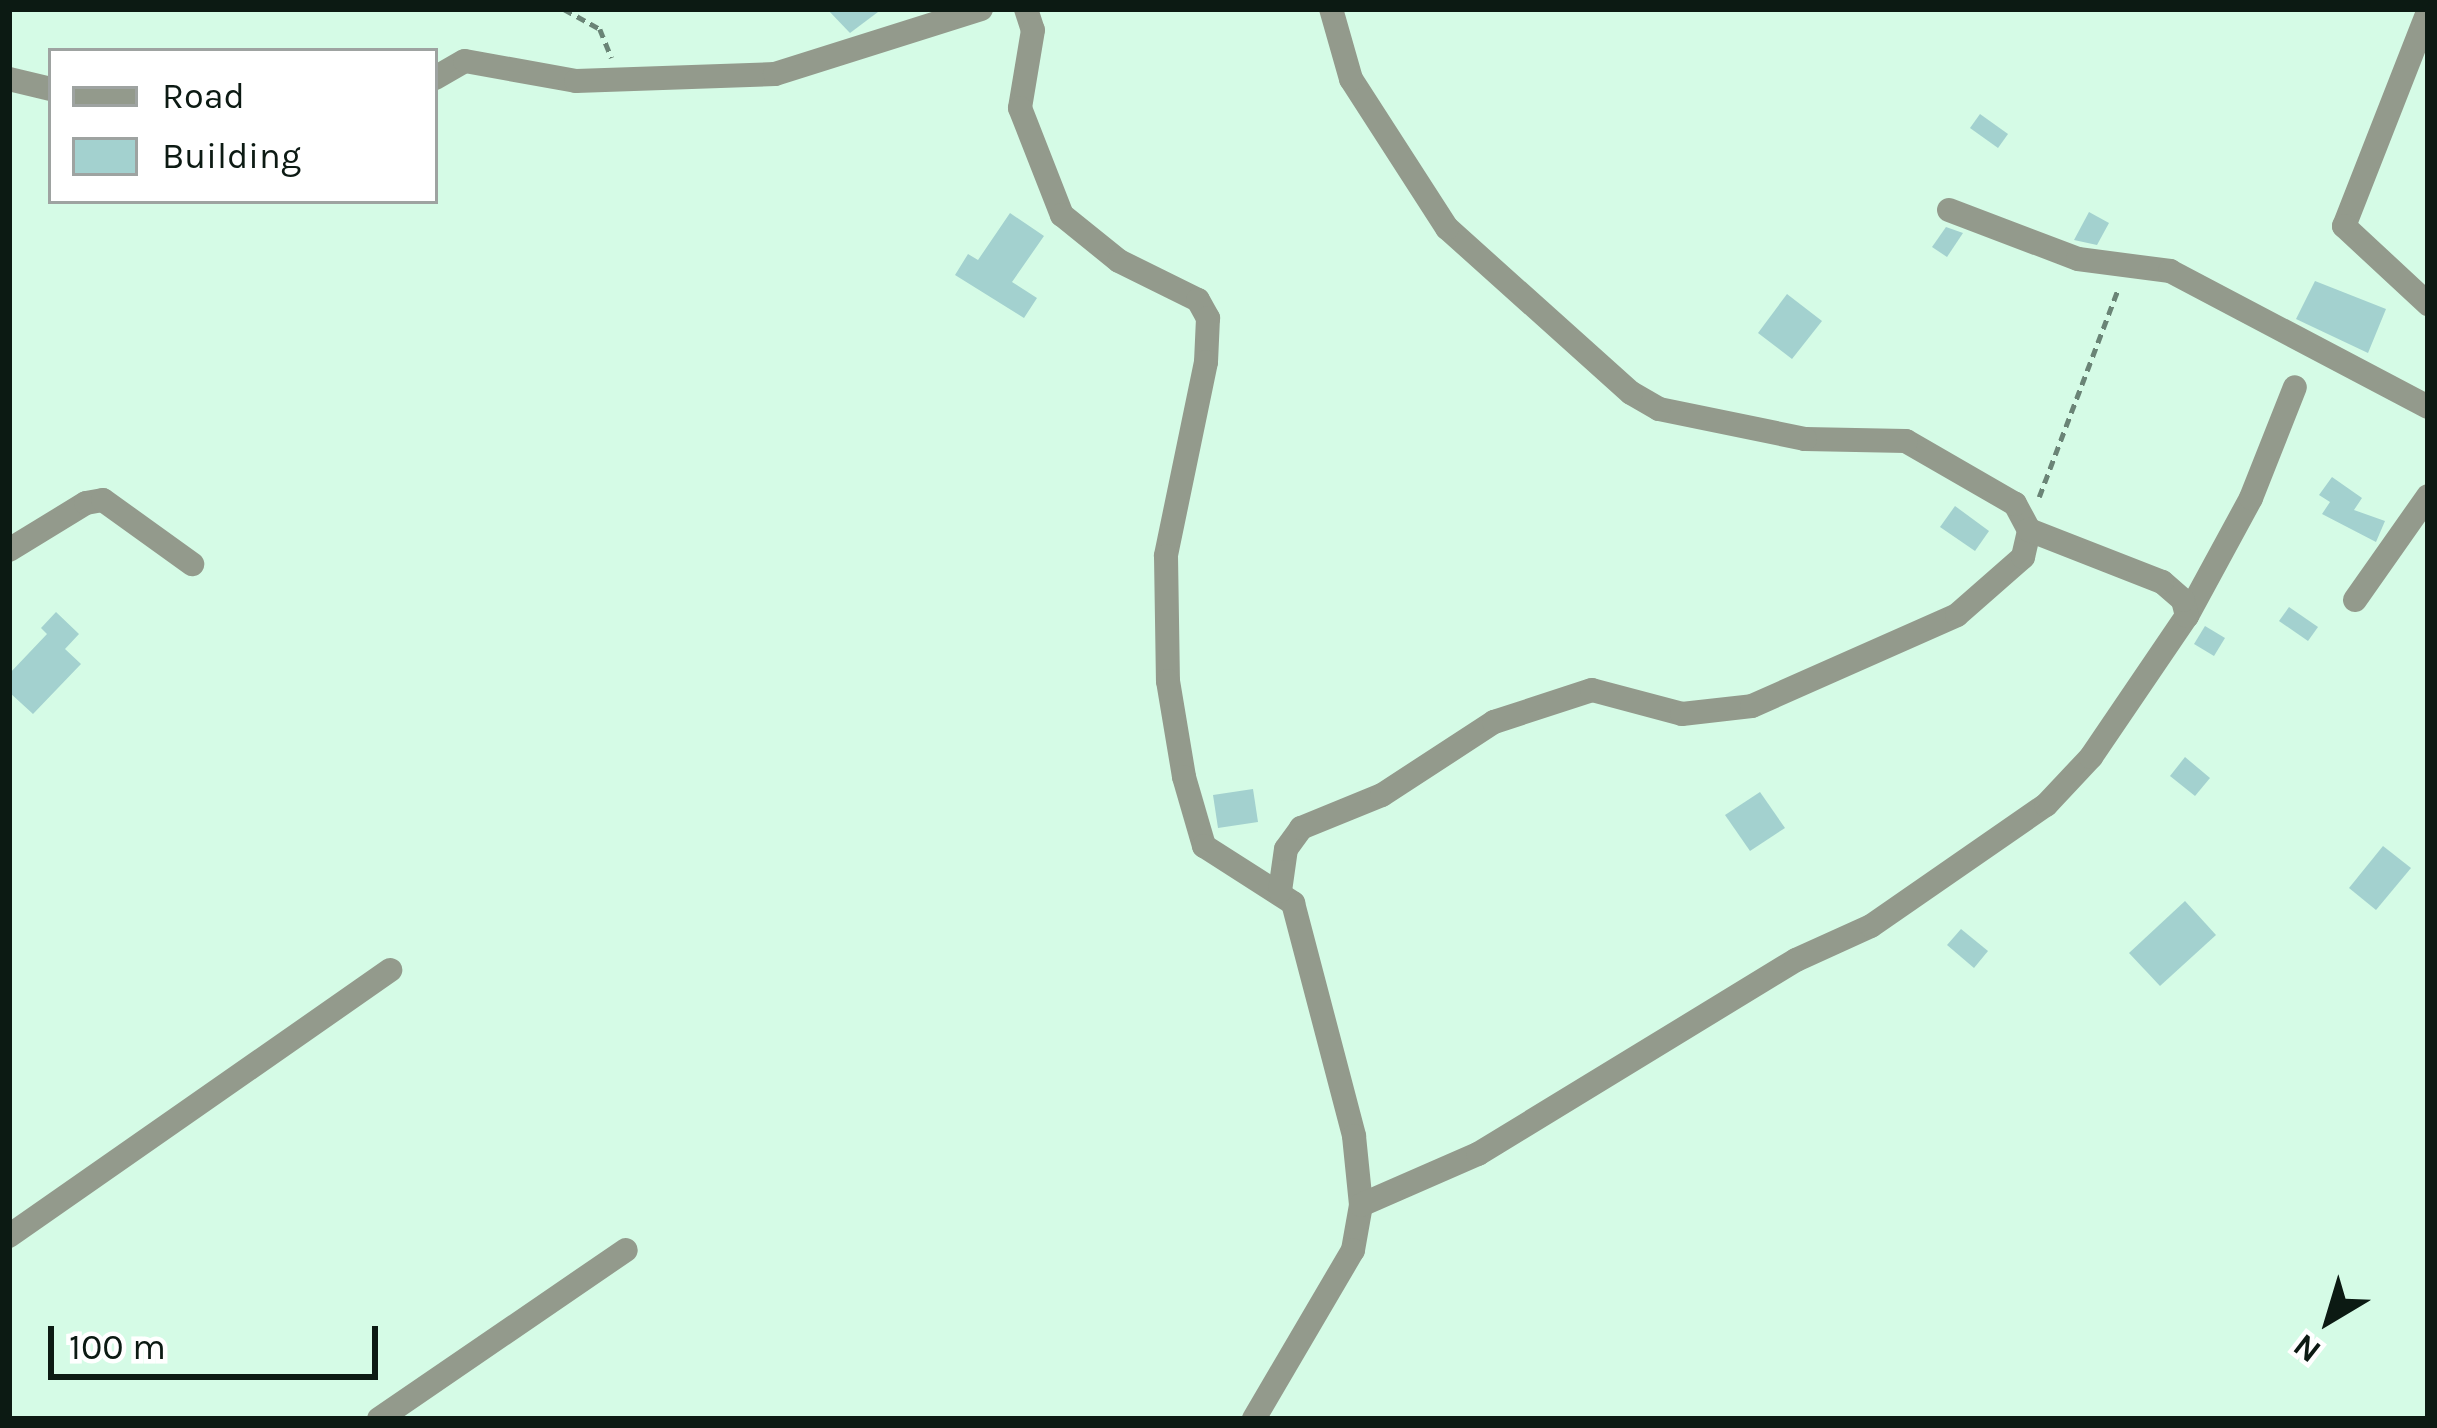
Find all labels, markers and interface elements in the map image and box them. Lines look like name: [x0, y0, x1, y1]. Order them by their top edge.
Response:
legend: [48, 48, 438, 204]
text: Road: [162, 75, 245, 117]
text: Building: [162, 135, 301, 177]
north arrow: [2269, 1260, 2389, 1380]
scale bar: [54, 1302, 384, 1376]
text: 100 m: [69, 1326, 166, 1368]
text: N: [2286, 1326, 2328, 1371]

